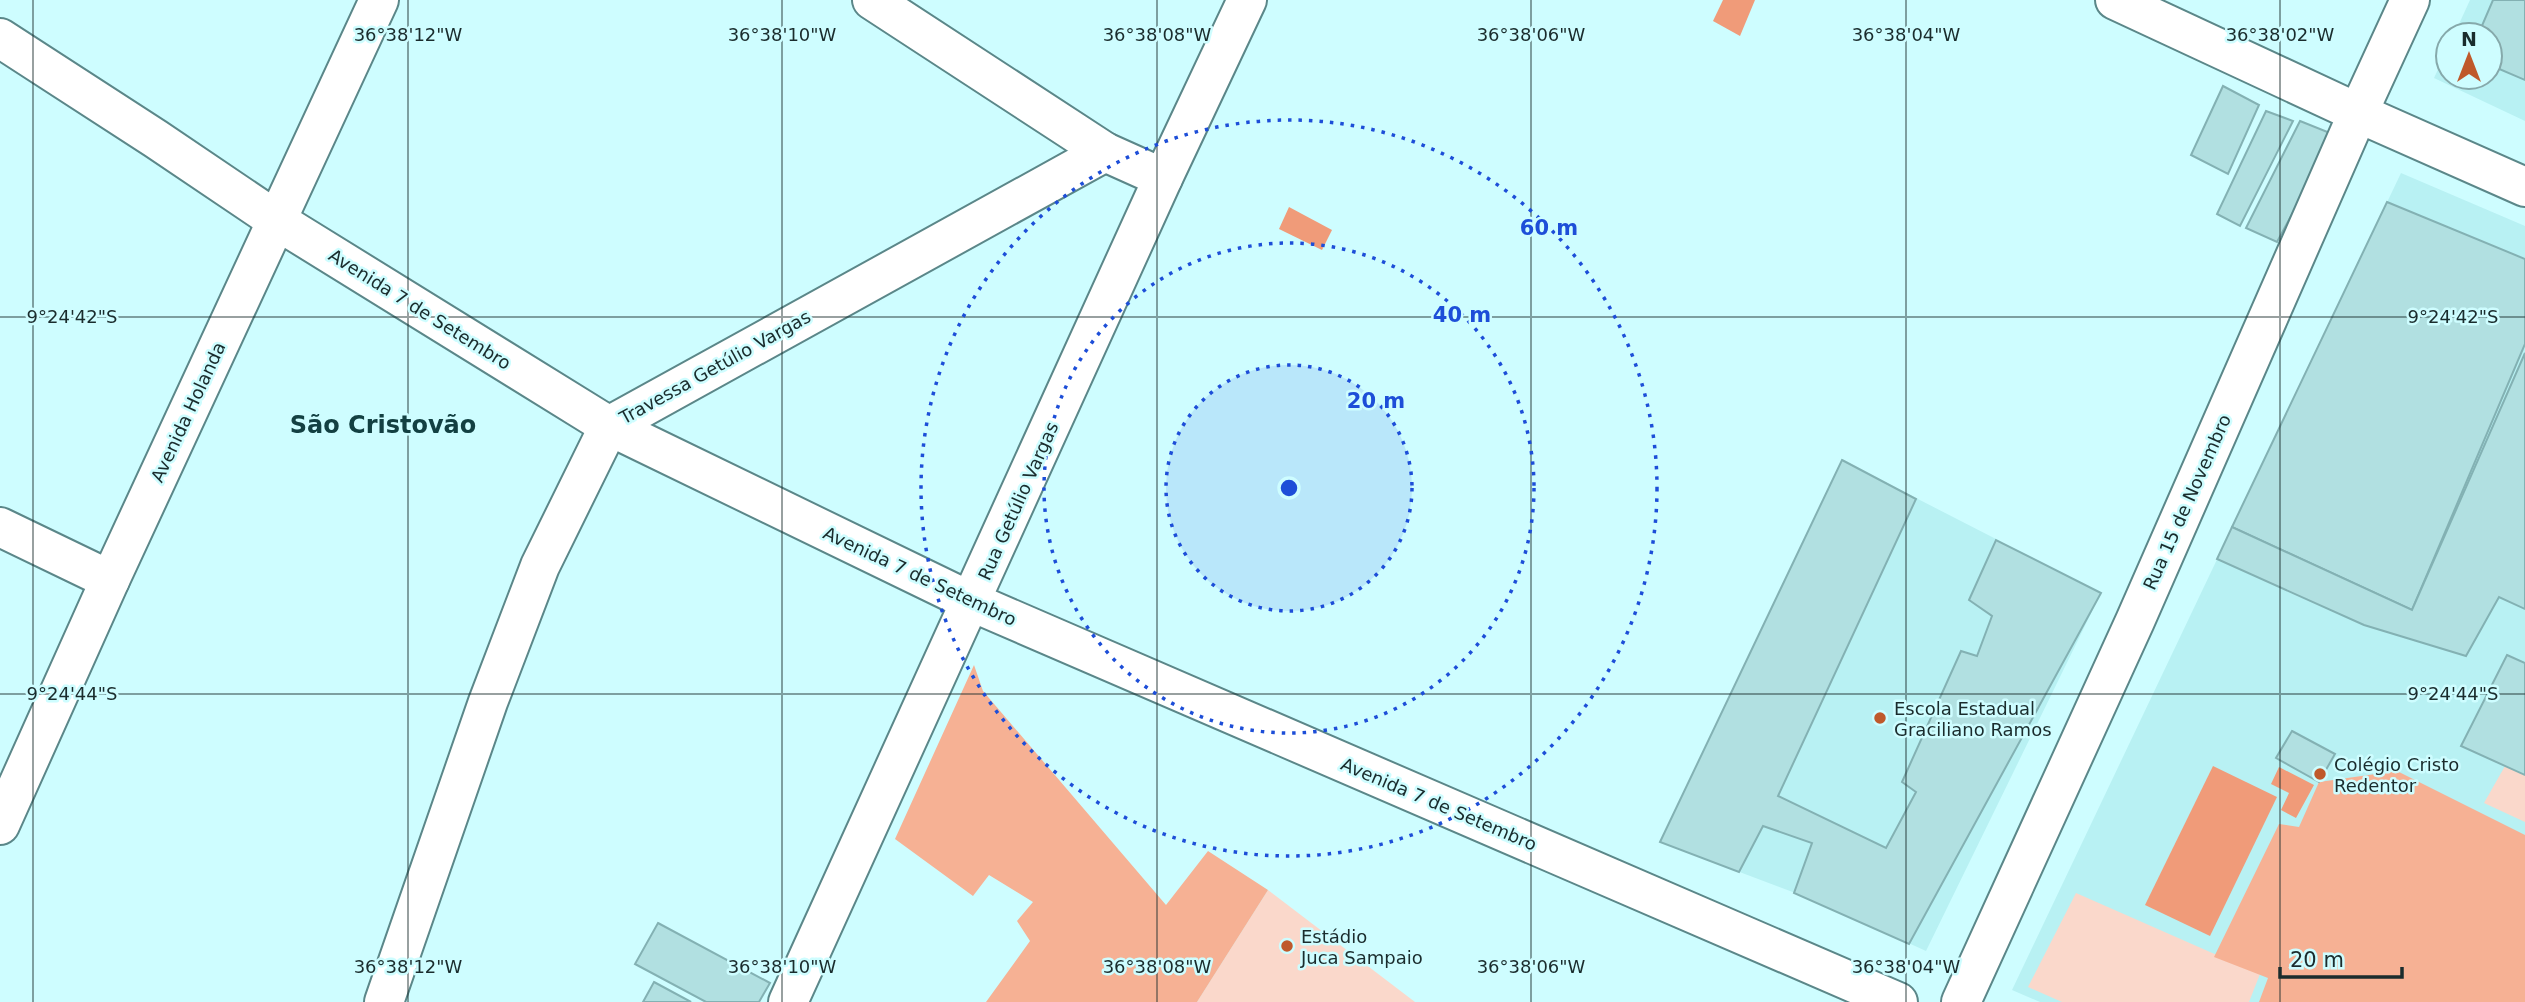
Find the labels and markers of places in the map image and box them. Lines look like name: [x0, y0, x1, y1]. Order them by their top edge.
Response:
centre of rings: [1277, 476, 1301, 500]
place label: Escola Estadual Graciliano Ramos: [1894, 698, 2052, 740]
marker: Escola Estadual Graciliano Ramos: [1872, 710, 1888, 726]
place label: Colégio Cristo Redentor: [2334, 754, 2459, 796]
marker: Colégio Cristo Redentor: [2312, 766, 2328, 782]
place label: Estádio Juca Sampaio: [1300, 926, 1423, 968]
marker: Estádio Juca Sampaio: [1279, 938, 1295, 954]

